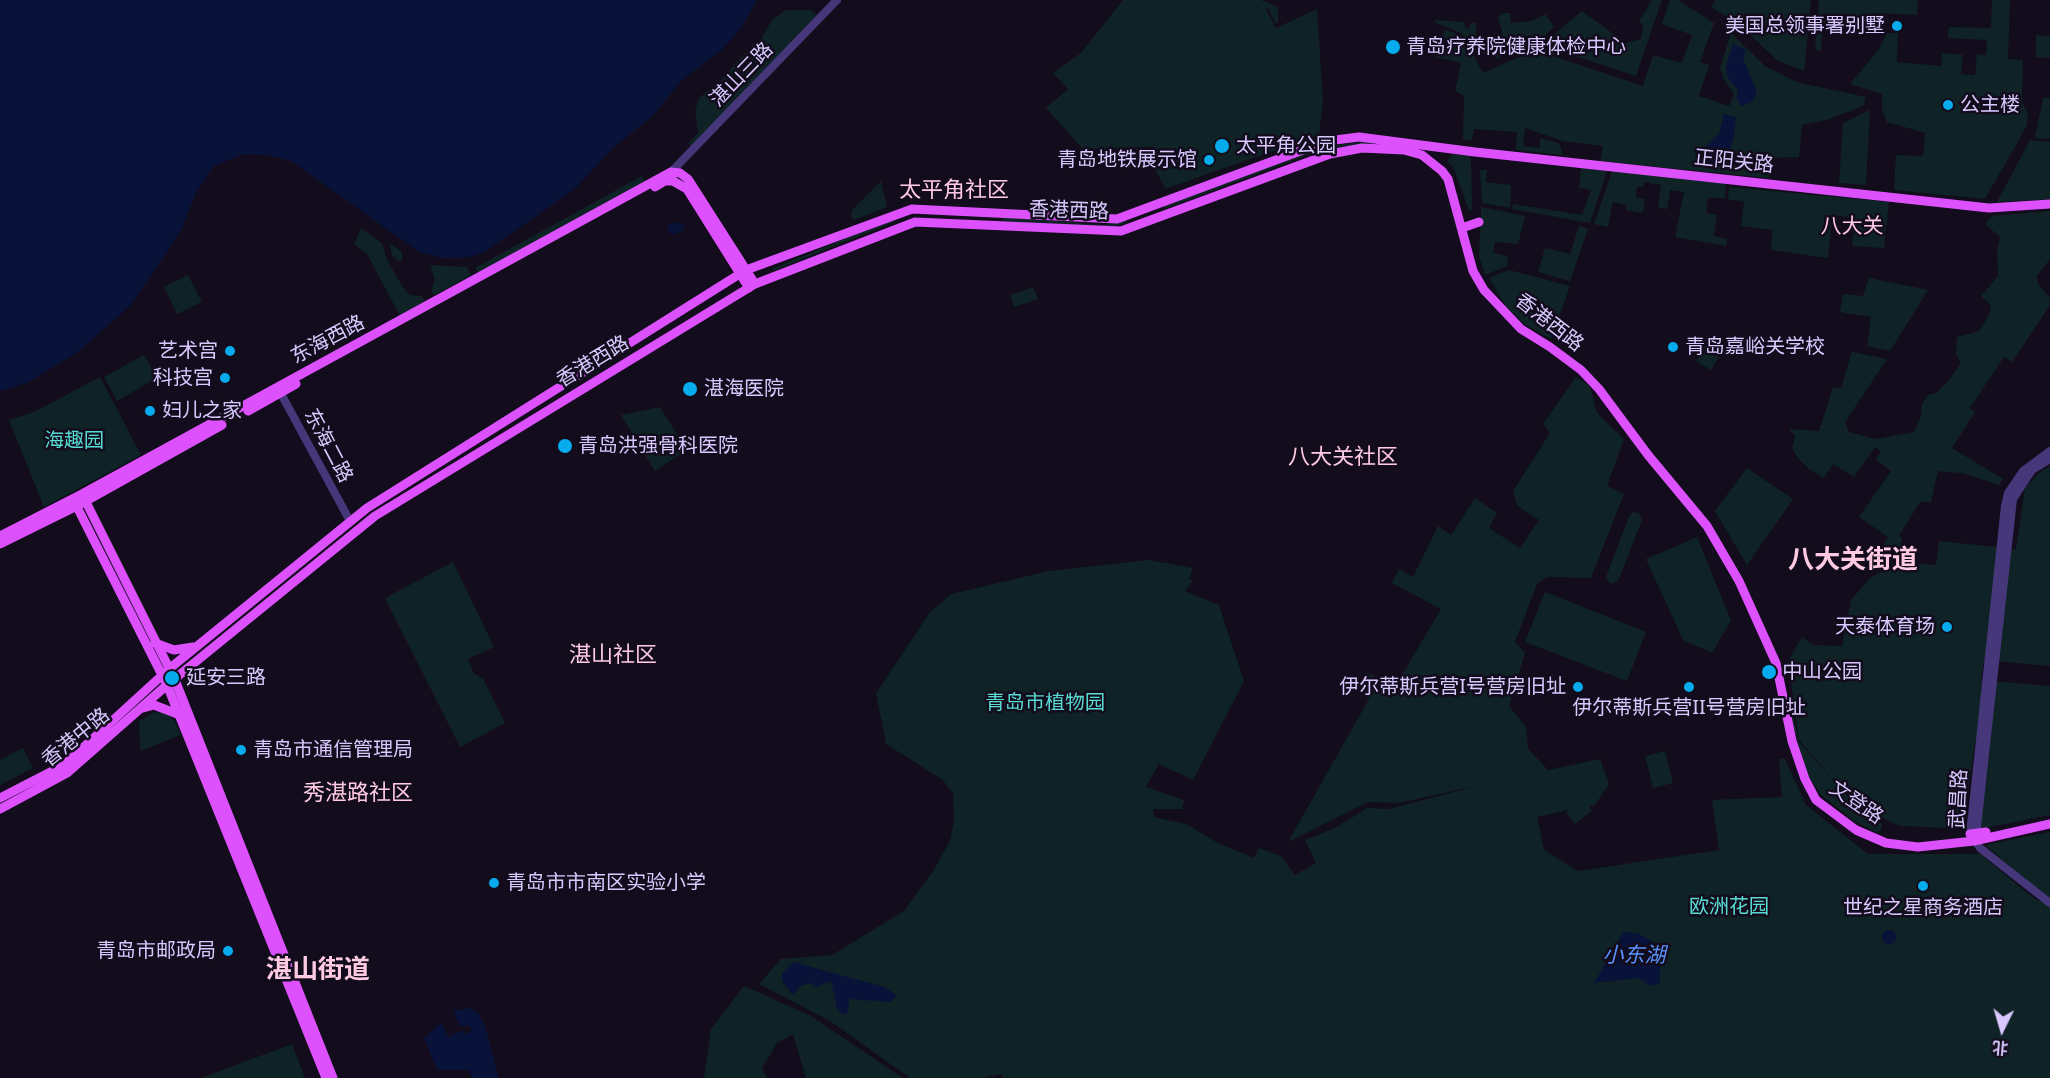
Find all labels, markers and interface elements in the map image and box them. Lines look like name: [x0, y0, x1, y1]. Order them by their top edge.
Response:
place label: 美国总领事署别墅: [1725, 14, 1885, 38]
marker: 美国总领事署别墅: [1890, 19, 1904, 33]
place label: 青岛疗养院健康体检中心: [1406, 35, 1626, 59]
street label: 湛山三路: [706, 38, 778, 112]
marker: 青岛疗养院健康体检中心: [1384, 38, 1402, 56]
place label: 公主楼: [1960, 93, 2020, 117]
marker: 公主楼: [1941, 98, 1955, 112]
place label: 太平角公园: [1236, 134, 1336, 158]
marker: 太平角公园: [1213, 137, 1231, 155]
street label: 正阳关路: [1693, 146, 1775, 178]
place label: 青岛地铁展示馆: [1057, 148, 1197, 172]
marker: 青岛地铁展示馆: [1202, 153, 1216, 167]
district label: 太平角社区: [899, 178, 1009, 204]
street label: 香港西路: [1029, 198, 1109, 224]
district label: 八大关: [1821, 214, 1883, 240]
street label: 香港西路: [1510, 289, 1588, 357]
street label: 东海西路: [287, 311, 369, 369]
street label: 香港西路: [553, 331, 633, 393]
place label: 青岛嘉峪关学校: [1685, 335, 1825, 359]
place label: 艺术宫: [158, 339, 218, 363]
marker: 青岛嘉峪关学校: [1666, 340, 1680, 354]
marker: 艺术宫: [223, 344, 237, 358]
place label: 科技宫: [153, 366, 213, 390]
marker: 科技宫: [218, 371, 232, 385]
place label: 湛海医院: [704, 377, 784, 401]
marker: 湛海医院: [681, 380, 699, 398]
place label: 妇儿之家: [162, 399, 242, 423]
marker: 妇儿之家: [143, 404, 157, 418]
street label: 东海二路: [299, 405, 357, 487]
park label: 海趣园: [44, 429, 104, 453]
place label: 青岛洪强骨科医院: [578, 434, 738, 458]
marker: 青岛洪强骨科医院: [556, 437, 574, 455]
district label: 八大关社区: [1288, 445, 1398, 471]
district label: 八大关街道: [1788, 545, 1918, 577]
place label: 天泰体育场: [1835, 615, 1935, 639]
marker: 天泰体育场: [1940, 620, 1954, 634]
district label: 湛山社区: [569, 643, 657, 669]
place label: 中山公园: [1782, 660, 1862, 684]
marker: 中山公园: [1760, 663, 1778, 681]
place label: 延安三路: [186, 666, 266, 690]
marker: 延安三路: [163, 669, 181, 687]
place label: 伊尔蒂斯兵营I号营房旧址: [1339, 675, 1566, 699]
marker: 伊尔蒂斯兵营I号营房旧址: [1571, 680, 1585, 694]
marker: 伊尔蒂斯兵营II号营房旧址: [1682, 680, 1696, 694]
park label: 青岛市植物园: [985, 691, 1105, 715]
place label: 伊尔蒂斯兵营II号营房旧址: [1572, 696, 1806, 720]
street label: 香港中路: [37, 704, 115, 772]
place label: 青岛市通信管理局: [253, 738, 413, 762]
marker: 青岛市通信管理局: [234, 743, 248, 757]
street label: 武昌路: [1945, 768, 1973, 830]
street label: 文登路: [1824, 776, 1888, 830]
district label: 秀湛路社区: [303, 781, 413, 807]
place label: 青岛市市南区实验小学: [506, 871, 706, 895]
marker: 青岛市市南区实验小学: [487, 876, 501, 890]
marker: 世纪之星商务酒店: [1916, 879, 1930, 893]
park label: 欧洲花园: [1689, 895, 1769, 919]
place label: 世纪之星商务酒店: [1843, 896, 2003, 920]
place label: 青岛市邮政局: [96, 939, 216, 963]
water label: 小东湖: [1603, 943, 1665, 969]
marker: 青岛市邮政局: [221, 944, 235, 958]
district label: 湛山街道: [266, 955, 370, 987]
north arrow: [1972, 1000, 2032, 1060]
text: 北: [1992, 1036, 2009, 1060]

